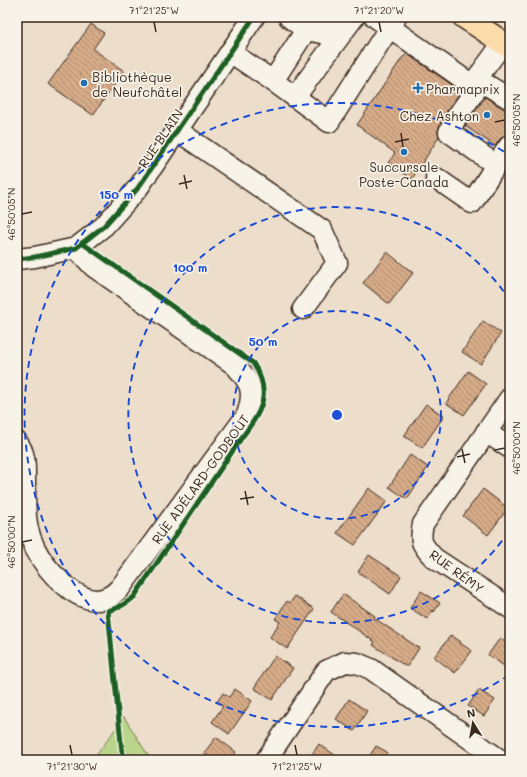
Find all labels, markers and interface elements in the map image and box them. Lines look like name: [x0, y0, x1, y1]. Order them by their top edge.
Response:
text: 71°21'25"W: [129, 3, 179, 17]
text: 71°21'20"W: [354, 3, 404, 17]
place label: Bibliothèque de Neufchâtel: [92, 68, 182, 100]
marker: Bibliothèque de Neufchâtel: [79, 78, 89, 88]
place label: Pharmaprix: [426, 80, 500, 97]
marker: Pharmaprix: [413, 83, 423, 93]
text: 46°50'05"N: [509, 94, 523, 146]
street label: RUE BLAIN: [134, 105, 186, 171]
place label: Chez Ashton: [400, 107, 479, 124]
marker: Chez Ashton: [482, 110, 492, 120]
marker: Succursale Poste-Canada: [399, 147, 409, 157]
place label: Succursale Poste-Canada: [359, 158, 449, 190]
text: 150 m: [99, 186, 133, 202]
text: 46°50'05"N: [4, 188, 18, 240]
text: 100 m: [173, 259, 207, 275]
text: 50 m: [249, 333, 277, 349]
centre of rings: [330, 408, 344, 422]
street label: RUE ADÉLARD-GODBOUT: [147, 411, 253, 547]
text: 46°50'00"N: [509, 421, 523, 475]
text: 46°50'00"N: [4, 515, 18, 569]
street label: RUE RÉMY: [426, 546, 488, 596]
north arrow: [453, 703, 493, 743]
text: N: [465, 705, 477, 721]
text: 71°21'30"W: [47, 759, 97, 773]
text: 71°21'25"W: [272, 759, 322, 773]

